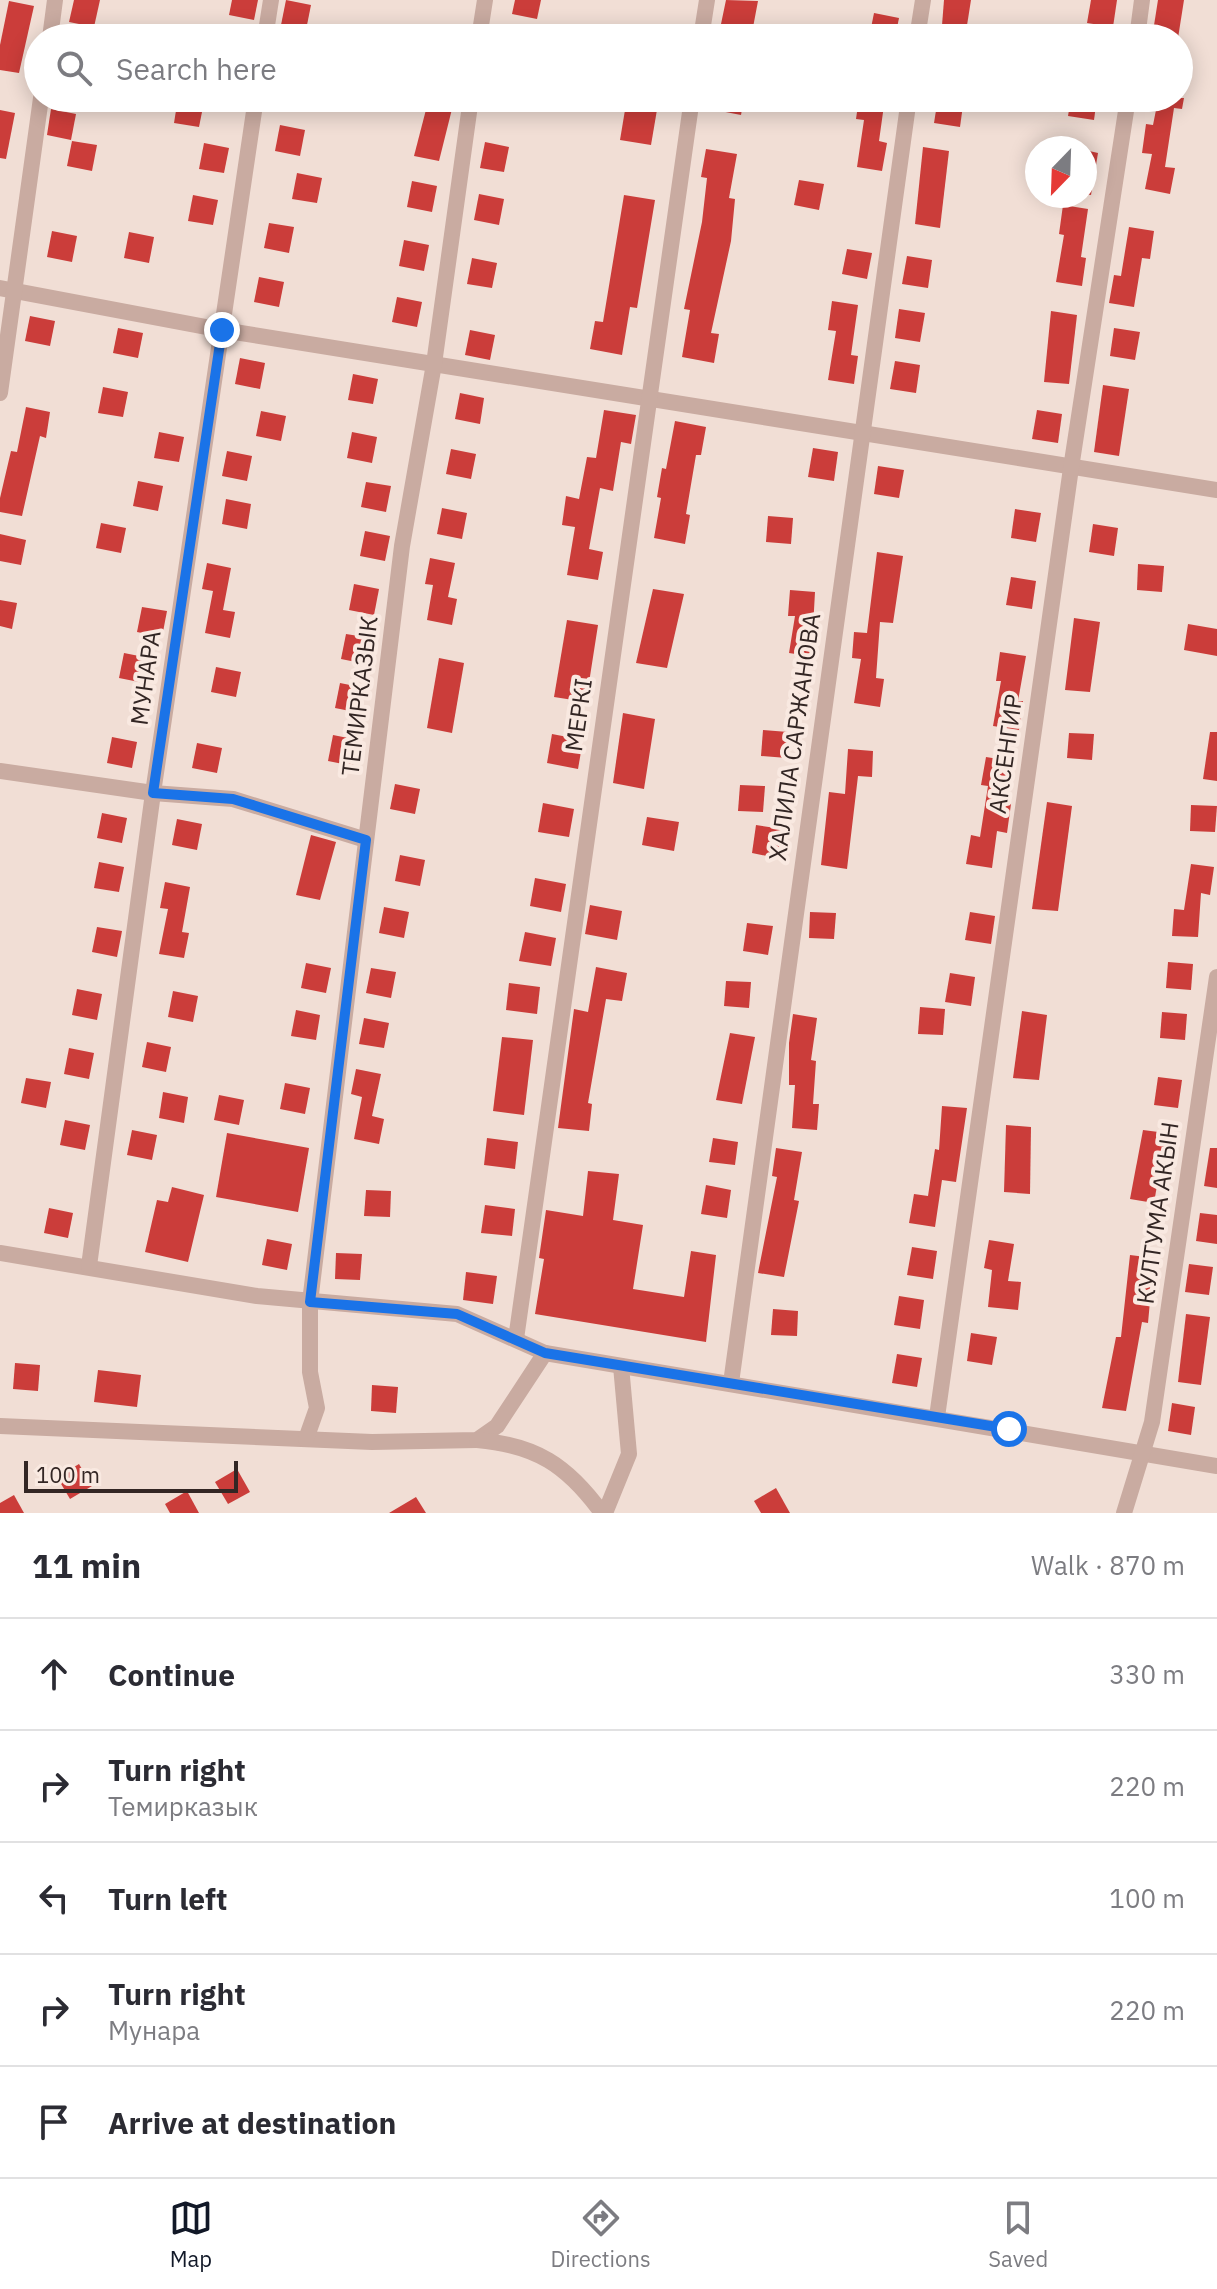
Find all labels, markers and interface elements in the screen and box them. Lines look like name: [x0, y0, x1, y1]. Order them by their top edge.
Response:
search box: [24, 24, 1193, 112]
icon: search: [52, 46, 96, 90]
text: Search here: [116, 49, 277, 88]
north arrow: [1025, 136, 1097, 208]
route end: [204, 312, 240, 348]
street label: ХАЛИЛА САРЖАНОВА: [761, 611, 827, 863]
street label: ТЕМИРКАЗЫК: [333, 614, 385, 778]
street label: МУНАРА: [123, 629, 167, 727]
street label: МЕРКІ: [557, 676, 599, 753]
street label: АКСЕНГИР: [981, 692, 1029, 816]
street label: КУЛТУМА АКЫН: [1128, 1120, 1186, 1306]
route start: [991, 1411, 1027, 1447]
scale bar: [24, 1457, 238, 1493]
text: 100 m: [36, 1460, 100, 1489]
text: 11 min: [32, 1543, 141, 1587]
text: Walk · 870 m: [1031, 1548, 1185, 1582]
icon: ahead: [32, 1652, 76, 1696]
text: Continue: [108, 1655, 235, 1694]
text: 330 m: [1109, 1657, 1185, 1691]
text: Turn right: [108, 1750, 246, 1789]
icon: right: [32, 1764, 76, 1808]
text: 220 m: [1109, 1769, 1185, 1803]
text: Темирказык: [108, 1789, 258, 1823]
icon: left: [32, 1876, 76, 1920]
text: Turn left: [108, 1879, 227, 1918]
text: 100 m: [1109, 1881, 1185, 1915]
text: Turn right: [108, 1974, 246, 2013]
icon: right: [32, 1988, 76, 2032]
text: 220 m: [1109, 1993, 1185, 2027]
text: Мунара: [108, 2013, 200, 2047]
icon: arrive: [32, 2100, 76, 2144]
text: Arrive at destination: [108, 2103, 396, 2142]
tab: Map: [169, 2196, 213, 2273]
tab: Directions: [551, 2196, 651, 2273]
tab: Saved: [988, 2196, 1048, 2273]

